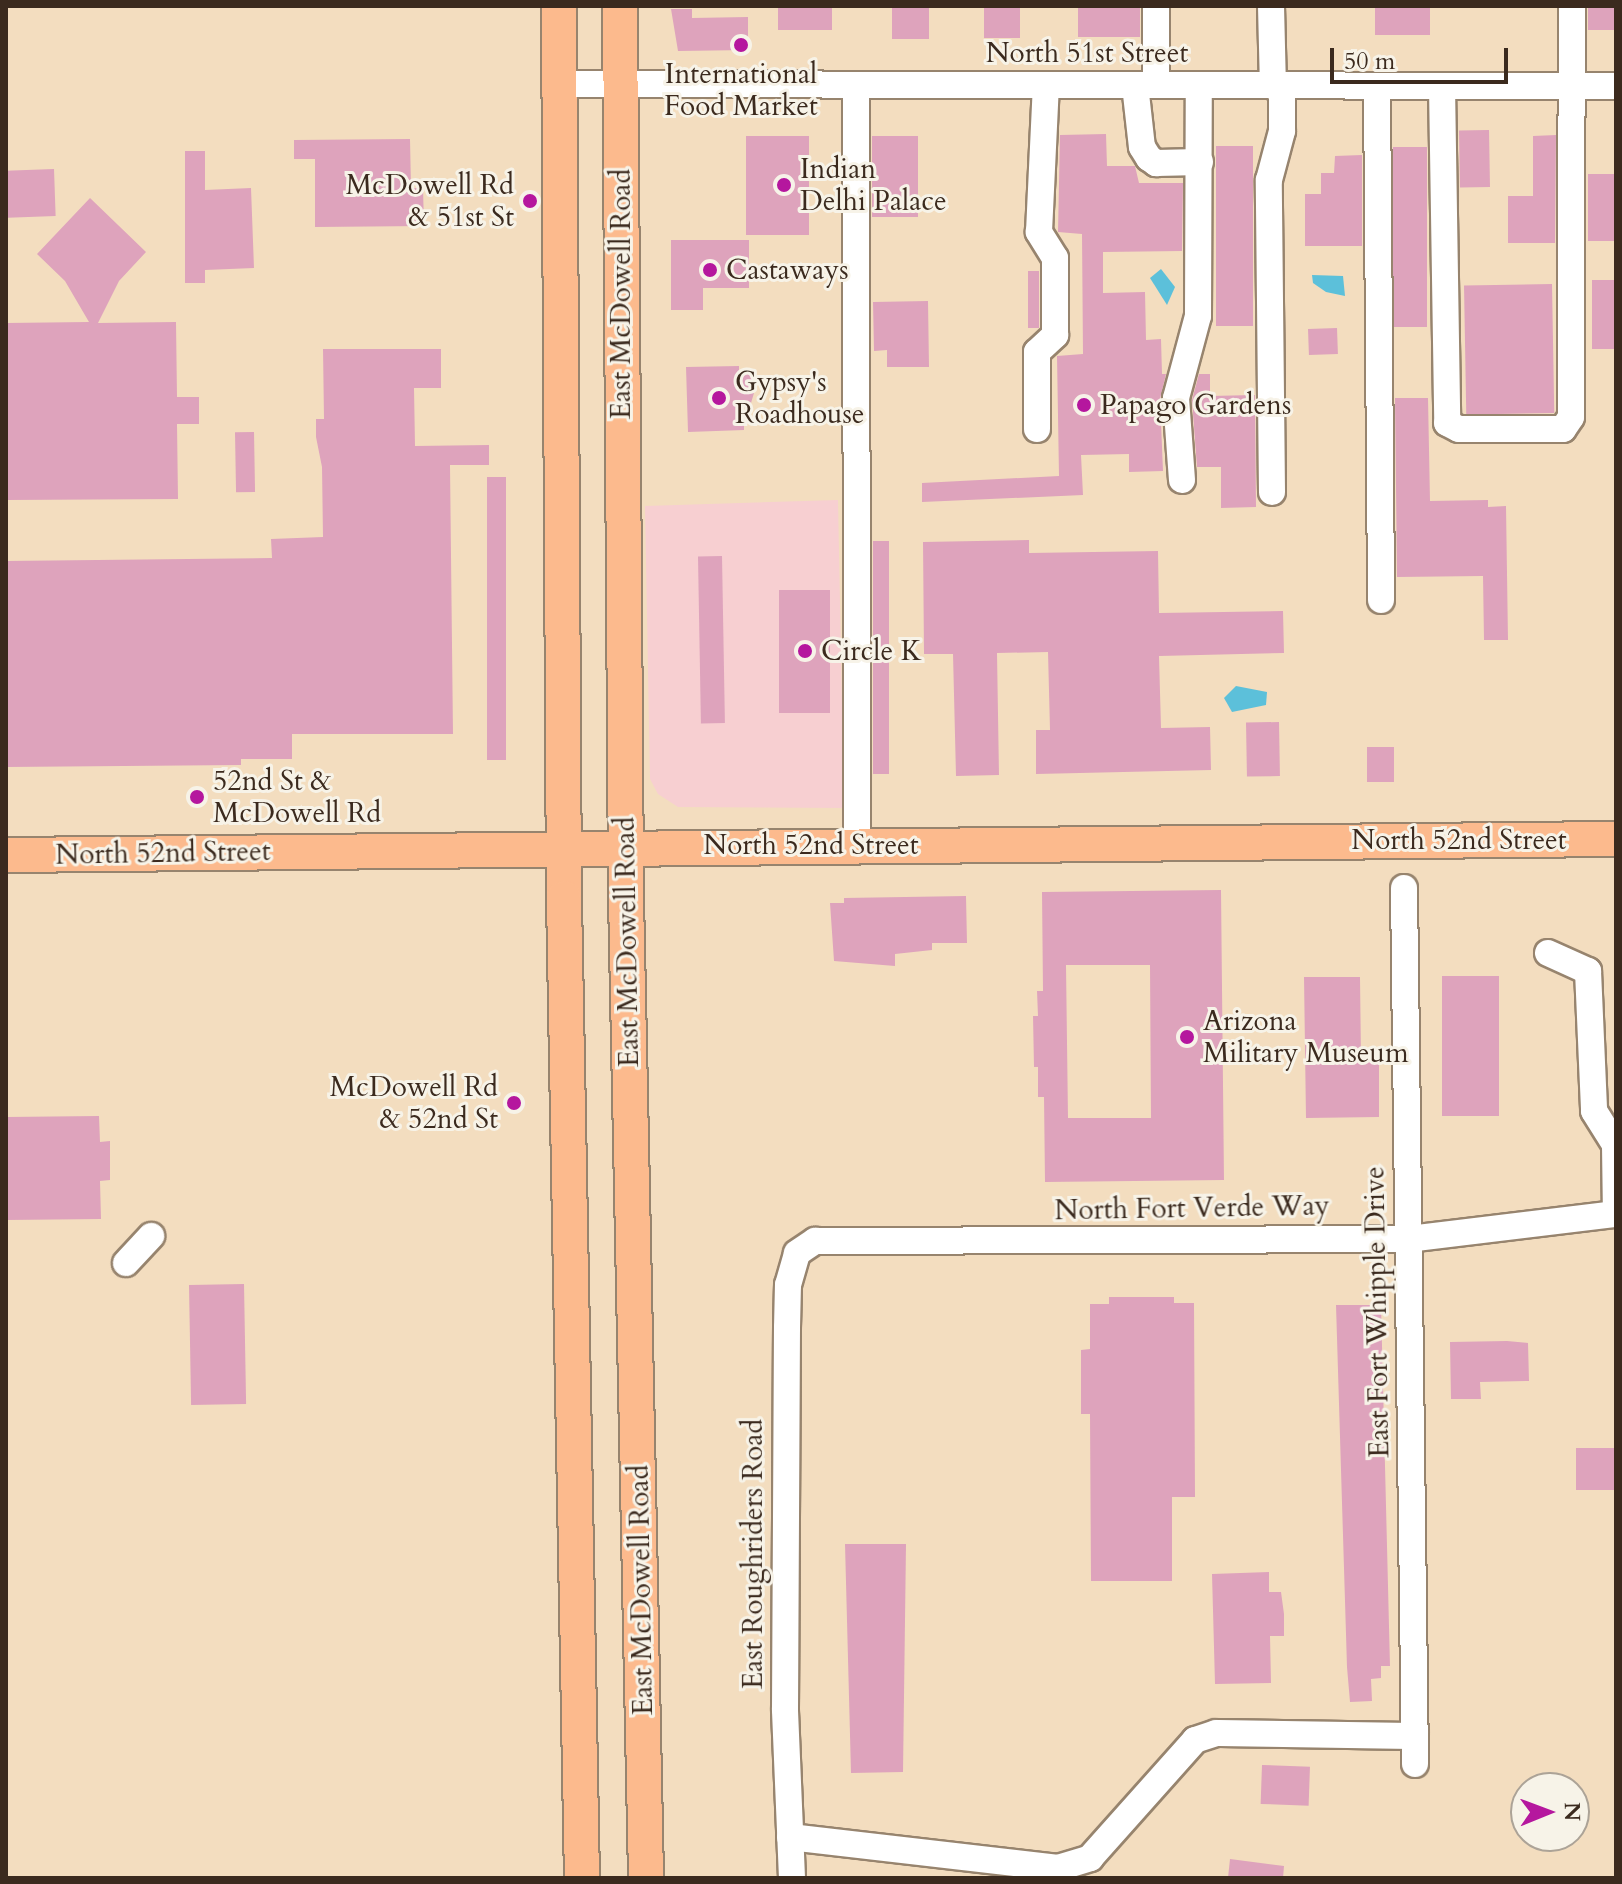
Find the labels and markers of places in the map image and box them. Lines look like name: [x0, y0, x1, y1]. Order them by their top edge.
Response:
marker: International Food Market: [732, 36, 750, 54]
place label: International Food Market: [664, 57, 818, 123]
place label: Indian Delhi Palace: [800, 152, 947, 218]
place label: McDowell Rd & 51st St: [346, 168, 514, 234]
marker: Indian Delhi Palace: [775, 176, 793, 194]
marker: McDowell Rd & 51st St: [521, 192, 539, 210]
place label: Castaways: [726, 253, 849, 287]
marker: Castaways: [701, 261, 719, 279]
place label: Gypsy's Roadhouse: [735, 365, 864, 431]
place label: Papago Gardens: [1100, 388, 1291, 422]
marker: Gypsy's Roadhouse: [710, 389, 728, 407]
marker: Papago Gardens: [1075, 396, 1093, 414]
place label: Circle K: [821, 634, 921, 668]
marker: Circle K: [796, 642, 814, 660]
place label: 52nd St & McDowell Rd: [213, 764, 381, 830]
marker: 52nd St & McDowell Rd: [188, 788, 206, 806]
place label: Arizona Military Museum: [1203, 1004, 1409, 1070]
marker: Arizona Military Museum: [1178, 1028, 1196, 1046]
place label: McDowell Rd & 52nd St: [330, 1070, 498, 1136]
marker: McDowell Rd & 52nd St: [505, 1094, 523, 1112]

